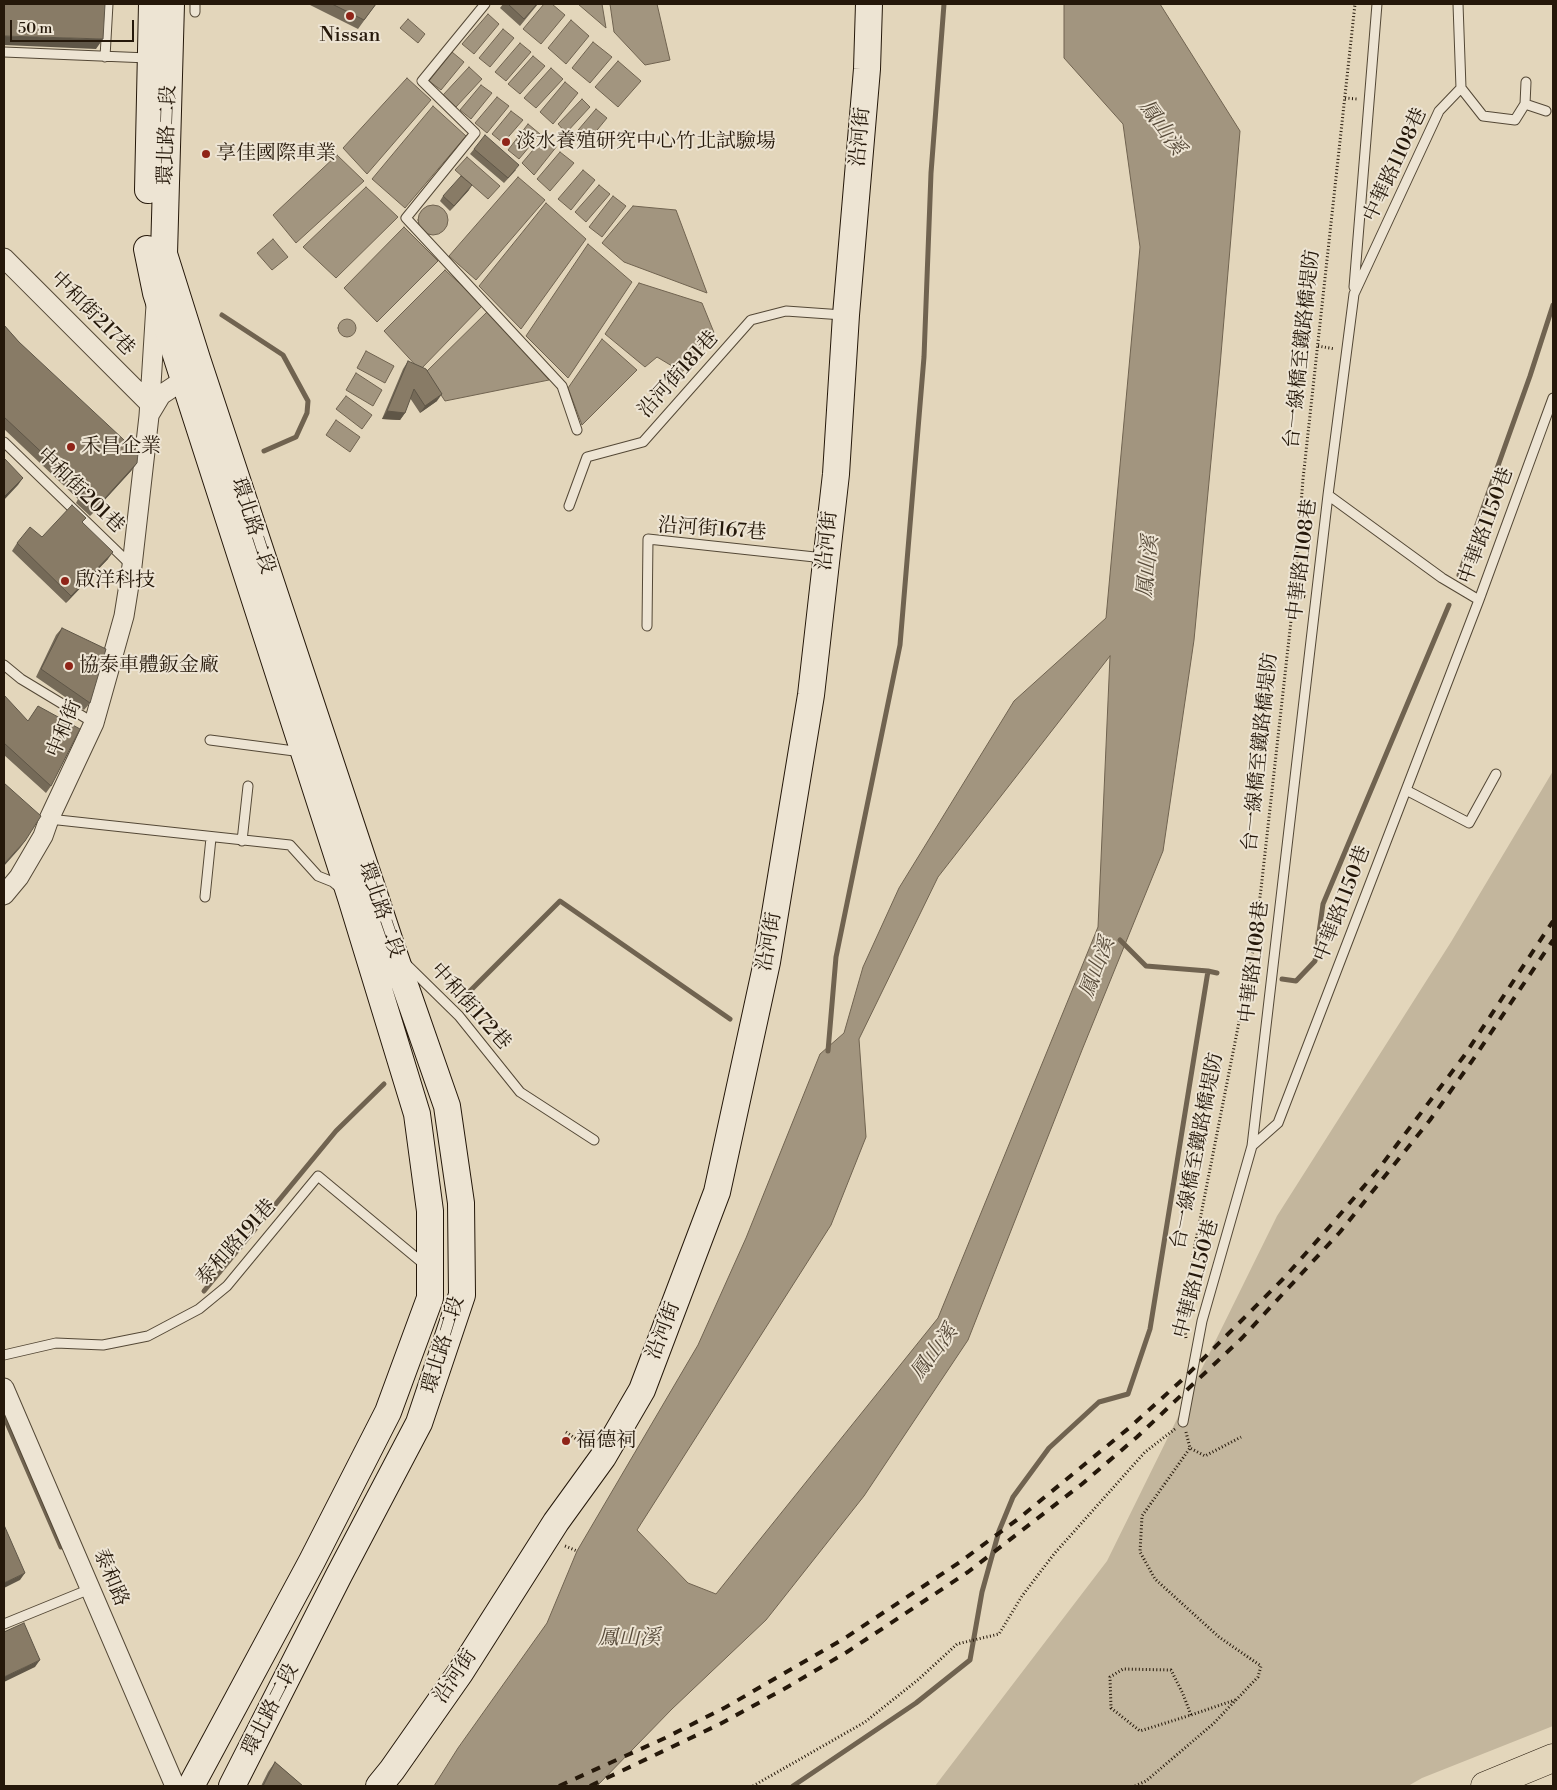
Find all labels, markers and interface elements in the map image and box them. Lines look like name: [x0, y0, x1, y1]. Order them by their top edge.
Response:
scale bar: [12, 10, 136, 42]
marker: Nissan: [344, 10, 356, 22]
text: 50 m: [18, 19, 52, 38]
place label: Nissan: [319, 24, 381, 48]
street label: 環北路二段: [154, 85, 182, 185]
water label: 鳳山溪: [1132, 95, 1190, 161]
street label: 中華路1108巷: [1359, 104, 1433, 226]
street label: 沿河街: [846, 106, 876, 168]
place label: 淡水養殖研究中心竹北試驗場: [516, 130, 776, 154]
marker: 淡水養殖研究中心竹北試驗場: [500, 136, 512, 148]
place label: 享佳國際車業: [216, 142, 336, 166]
marker: 享佳國際車業: [200, 148, 212, 160]
street label: 台一線橋至鐵路橋堤防: [1281, 248, 1325, 450]
street label: 中和街217巷: [45, 267, 139, 361]
street label: 沿河街181巷: [634, 327, 724, 423]
place label: 禾昌企業: [81, 435, 161, 459]
marker: 禾昌企業: [65, 441, 77, 453]
street label: 中和街201巷: [31, 443, 129, 539]
street label: 中華路1150巷: [1455, 464, 1519, 588]
street label: 環北路二段: [225, 475, 279, 577]
street label: 中華路1108巷: [1284, 498, 1322, 622]
street label: 沿河街: [813, 510, 843, 572]
street label: 沿河街167巷: [657, 514, 767, 546]
water label: 鳳山溪: [1133, 534, 1165, 600]
place label: 啟洋科技: [75, 569, 155, 593]
marker: 啟洋科技: [59, 575, 71, 587]
street label: 台一線橋至鐵路橋堤防: [1239, 651, 1283, 853]
place label: 協泰車體鈑金廠: [79, 654, 219, 678]
marker: 協泰車體鈑金廠: [63, 660, 75, 672]
street label: 中和街: [43, 697, 87, 761]
street label: 中華路1150巷: [1310, 843, 1376, 965]
street label: 環北路二段: [352, 859, 408, 961]
street label: 中華路1108巷: [1236, 900, 1274, 1024]
street label: 沿河街: [753, 910, 787, 974]
water label: 鳳山溪: [1075, 934, 1121, 1002]
street label: 中和街172巷: [425, 959, 515, 1055]
street label: 台一線橋至鐵路橋堤防: [1167, 1051, 1229, 1251]
street label: 泰和路191巷: [192, 1195, 282, 1291]
street label: 中華路1150巷: [1170, 1217, 1224, 1341]
street label: 環北路二段: [418, 1294, 470, 1396]
street label: 沿河街: [642, 1299, 686, 1363]
water label: 鳳山溪: [906, 1320, 964, 1386]
place label: 福德祠: [576, 1429, 636, 1453]
marker: 福德祠: [560, 1435, 572, 1447]
street label: 泰和路: [87, 1546, 133, 1610]
water label: 鳳山溪: [598, 1626, 660, 1652]
street label: 沿河街: [429, 1645, 483, 1709]
street label: 環北路二段: [238, 1660, 304, 1760]

